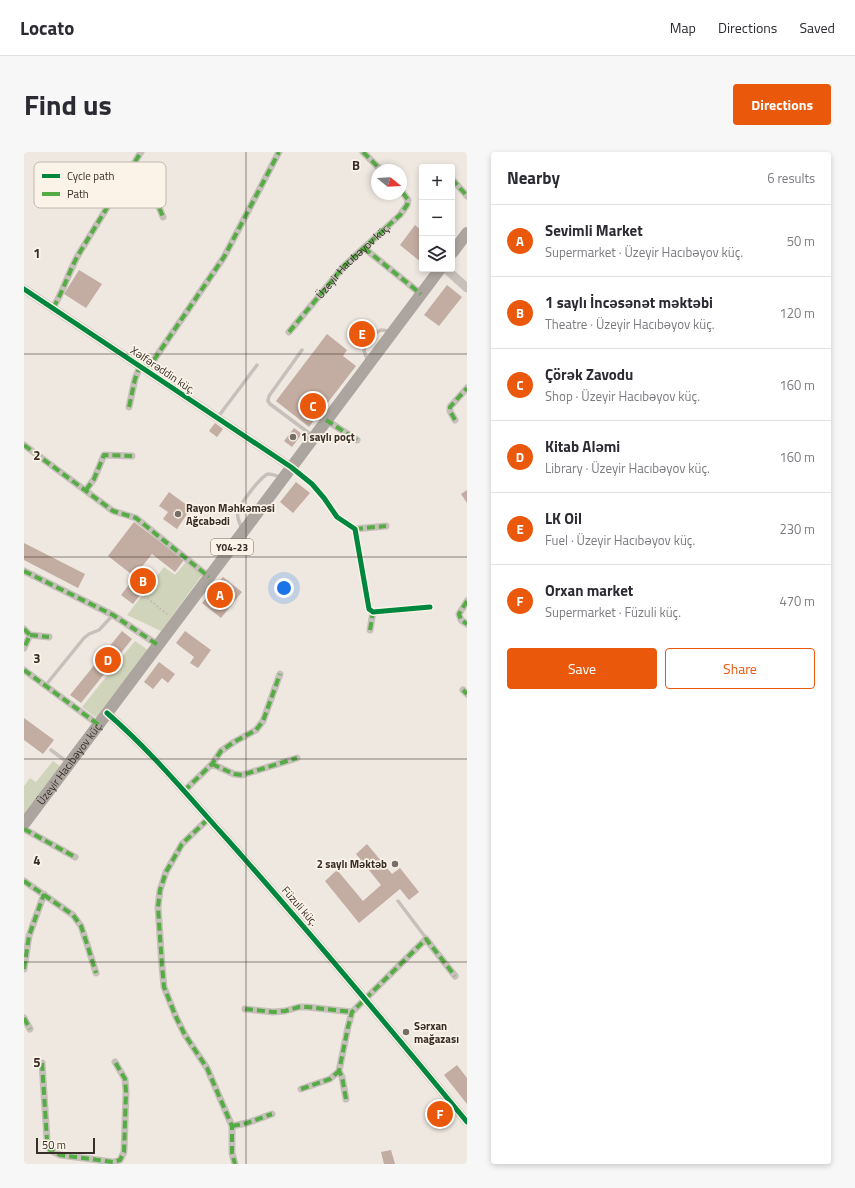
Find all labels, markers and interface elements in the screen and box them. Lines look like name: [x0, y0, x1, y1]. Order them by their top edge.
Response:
text: Locato: [20, 13, 74, 42]
text: Map: [670, 17, 696, 38]
text: Directions: [718, 17, 777, 38]
text: Saved: [799, 17, 835, 38]
text: Find us: [24, 83, 112, 126]
button: Directions: [733, 84, 831, 125]
text: B: [352, 155, 360, 175]
legend: [34, 162, 166, 208]
north arrow: [371, 164, 407, 200]
map controls: [419, 164, 455, 272]
button: +: [419, 164, 455, 200]
text: Nearby: [507, 165, 560, 191]
text: Cycle path: [67, 168, 115, 184]
text: 6 results: [767, 168, 815, 188]
text: Path: [67, 186, 89, 202]
button: −: [419, 200, 455, 236]
street label: Üzeyir Hacıbəyov küç.: [312, 219, 394, 302]
text: Sevimli Market: [545, 219, 643, 242]
text: A: [516, 231, 524, 251]
text: 50 m: [787, 231, 815, 251]
button: layers: [419, 236, 455, 272]
text: Supermarket · Üzeyir Hacıbəyov küç.: [545, 242, 743, 262]
text: 1: [33, 243, 41, 263]
text: 1 saylı İncəsənət məktəbi: [545, 291, 713, 314]
text: B: [516, 303, 524, 323]
text: 120 m: [779, 303, 815, 323]
text: Theatre · Üzeyir Hacıbəyov küç.: [545, 314, 715, 334]
pin: E: [349, 319, 375, 349]
street label: Xəlfərəddin küç.: [127, 342, 199, 398]
text: Çörək Zavodu: [545, 363, 633, 386]
text: C: [516, 375, 524, 395]
text: 160 m: [779, 375, 815, 395]
text: Shop · Üzeyir Hacıbəyov küç.: [545, 386, 700, 406]
pin: C: [300, 391, 326, 421]
place label: 1 saylı poçt: [301, 429, 355, 445]
marker: 1 saylı poçt: [288, 432, 298, 442]
text: Kitab Aləmi: [545, 435, 620, 458]
text: 2: [33, 445, 41, 465]
text: D: [516, 447, 524, 467]
text: 160 m: [779, 447, 815, 467]
text: Library · Üzeyir Hacıbəyov küç.: [545, 458, 710, 478]
place label: Rayon Məhkəməsi Ağcabədi: [186, 500, 275, 529]
text: LK Oil: [545, 507, 582, 530]
marker: Rayon Məhkəməsi Ağcabədi: [173, 509, 183, 519]
text: E: [516, 519, 524, 539]
text: 230 m: [779, 519, 815, 539]
text: Fuel · Üzeyir Hacıbəyov küç.: [545, 530, 695, 550]
road number: Y04-23: [211, 539, 253, 555]
pin: B: [130, 566, 156, 596]
your location: [274, 578, 294, 598]
text: Orxan market: [545, 579, 633, 602]
pin: A: [207, 580, 233, 610]
text: F: [517, 591, 523, 611]
text: 470 m: [779, 591, 815, 611]
text: Supermarket · Füzuli küç.: [545, 602, 681, 622]
pin: D: [95, 645, 121, 675]
text: 3: [33, 648, 41, 668]
button: Save: [507, 648, 657, 689]
button: Share: [665, 648, 815, 689]
street label: Üzeyir Hacıbəyov küç.: [33, 718, 106, 808]
text: 4: [33, 850, 41, 870]
place label: 2 saylı Məktəb: [317, 856, 387, 872]
marker: 2 saylı Məktəb: [390, 859, 400, 869]
street label: Füzuli küç.: [278, 883, 322, 929]
place label: Sərxan mağazası: [414, 1018, 459, 1047]
marker: Sərxan mağazası: [401, 1027, 411, 1037]
text: 5: [33, 1052, 41, 1072]
pin: F: [427, 1099, 453, 1129]
scale bar: [36, 1136, 95, 1155]
text: 50 m: [42, 1137, 66, 1153]

